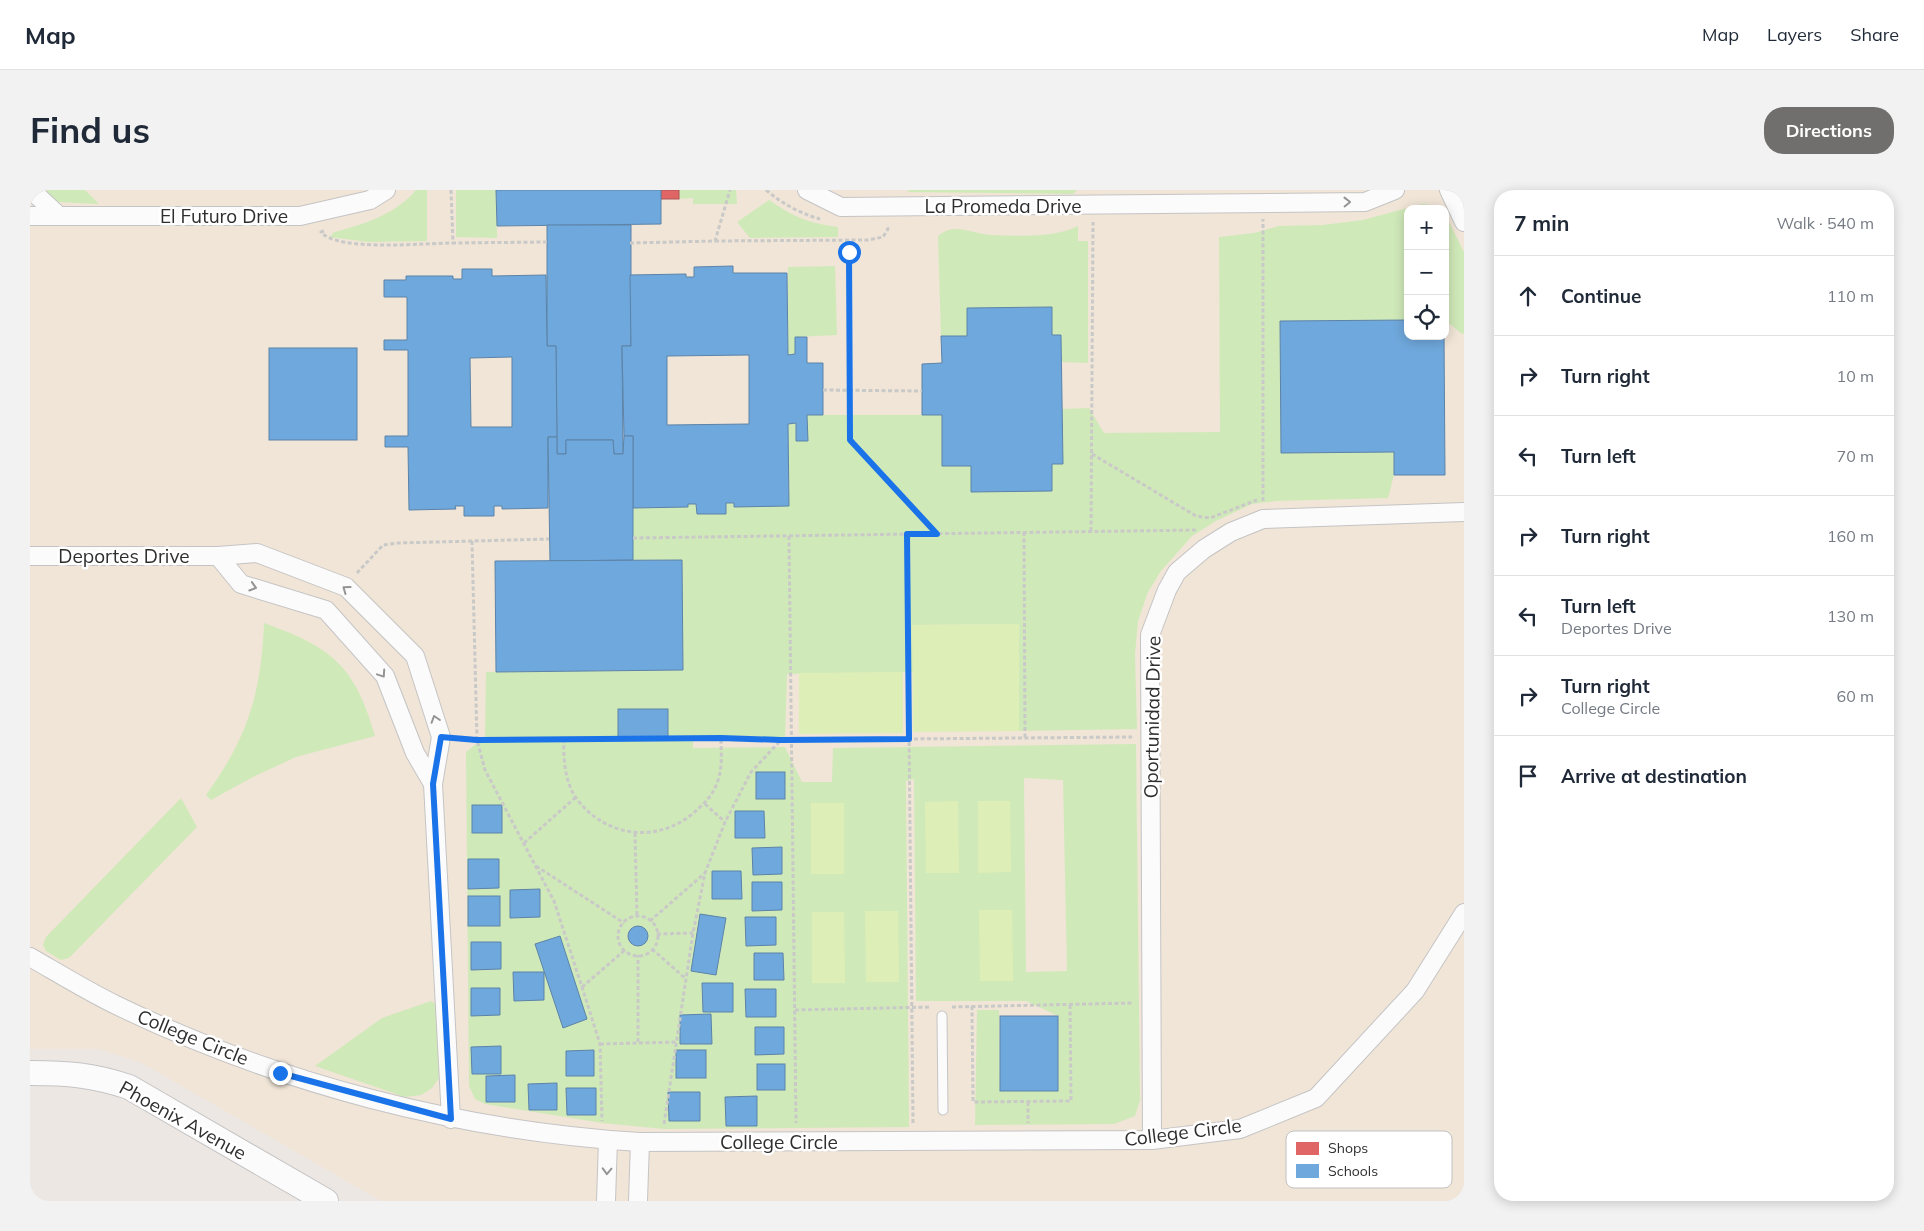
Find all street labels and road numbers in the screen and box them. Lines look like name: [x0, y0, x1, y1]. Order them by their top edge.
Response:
street label: La Promeda Drive: [924, 194, 1082, 218]
street label: El Futuro Drive: [160, 204, 288, 228]
street label: Deportes Drive: [58, 544, 190, 568]
street label: Oportunidad Drive: [1139, 635, 1165, 799]
street label: College Circle: [134, 1004, 252, 1070]
street label: Phoenix Avenue: [115, 1075, 251, 1165]
street label: College Circle: [1123, 1113, 1243, 1151]
street label: College Circle: [720, 1130, 838, 1154]

